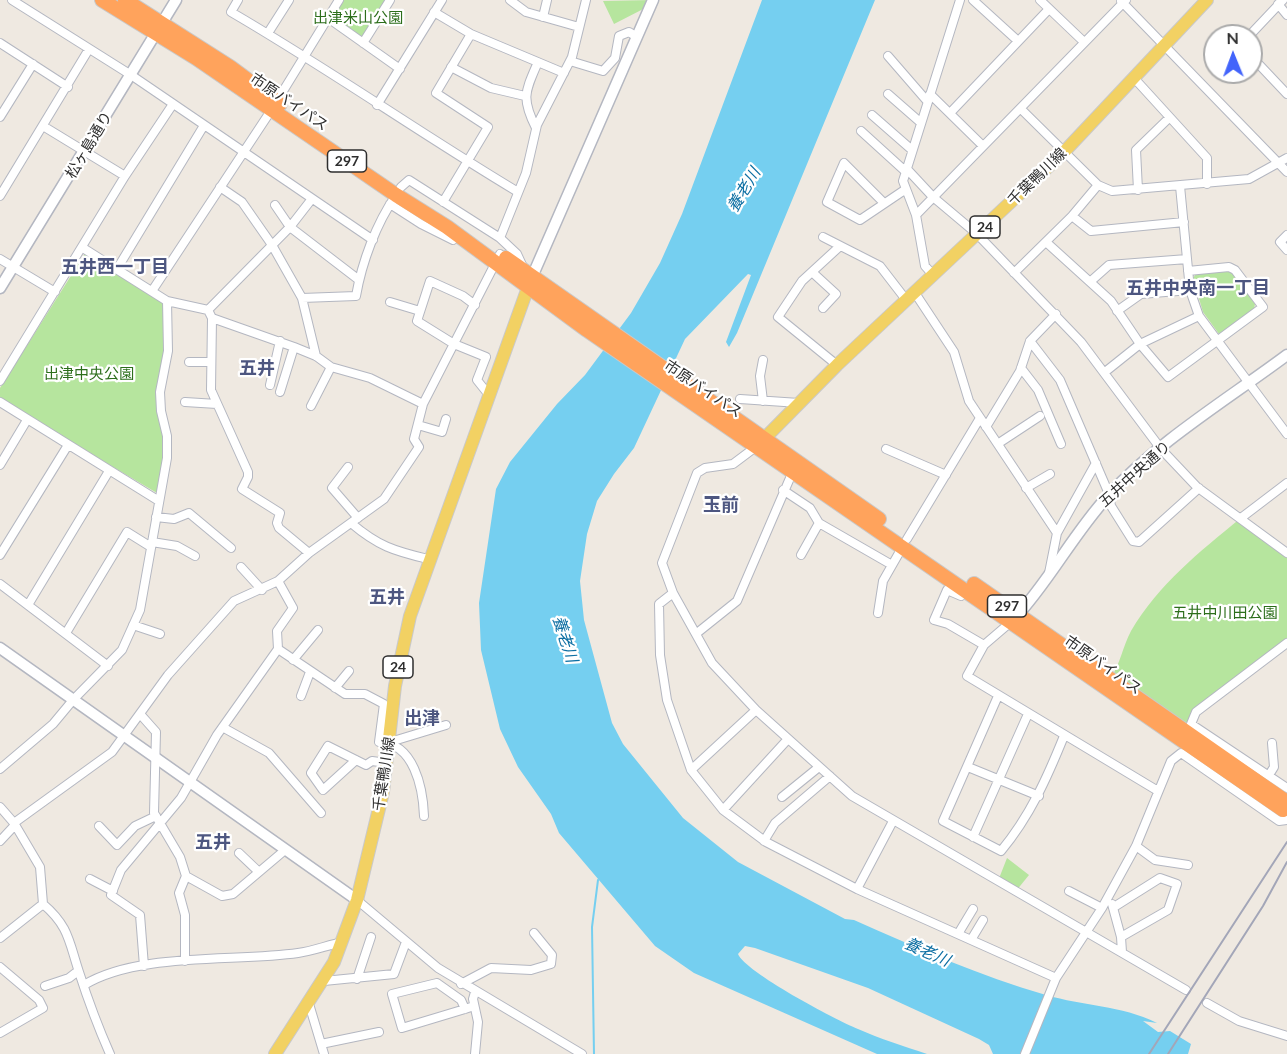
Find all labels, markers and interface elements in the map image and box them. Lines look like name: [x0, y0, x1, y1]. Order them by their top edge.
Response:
park label: 出津米山公園: [313, 9, 403, 27]
north arrow: [1203, 24, 1263, 84]
text: N: [1226, 28, 1239, 47]
street label: 市原バイパス: [247, 69, 331, 135]
street label: 松ヶ島通り: [62, 108, 116, 182]
street label: 千葉鴨川線: [1004, 144, 1070, 210]
road number: 297: [328, 150, 366, 172]
water label: 養老川: [723, 164, 765, 216]
road number: 24: [970, 216, 1000, 238]
district label: 五井西一丁目: [61, 256, 169, 278]
district label: 五井中央南一丁目: [1126, 277, 1270, 299]
street label: 市原バイパス: [661, 356, 745, 422]
district label: 五井: [239, 357, 275, 379]
park label: 出津中央公園: [44, 365, 134, 383]
street label: 五井中央通り: [1096, 437, 1174, 511]
district label: 玉前: [703, 494, 739, 516]
district label: 五井: [369, 586, 405, 608]
road number: 297: [988, 595, 1026, 617]
park label: 五井中川田公園: [1173, 604, 1277, 622]
water label: 養老川: [548, 613, 582, 665]
street label: 市原バイパス: [1061, 632, 1145, 698]
road number: 24: [383, 656, 413, 678]
district label: 出津: [404, 707, 440, 729]
street label: 千葉鴨川線: [369, 736, 399, 812]
district label: 五井: [195, 831, 231, 853]
water label: 養老川: [901, 933, 953, 971]

